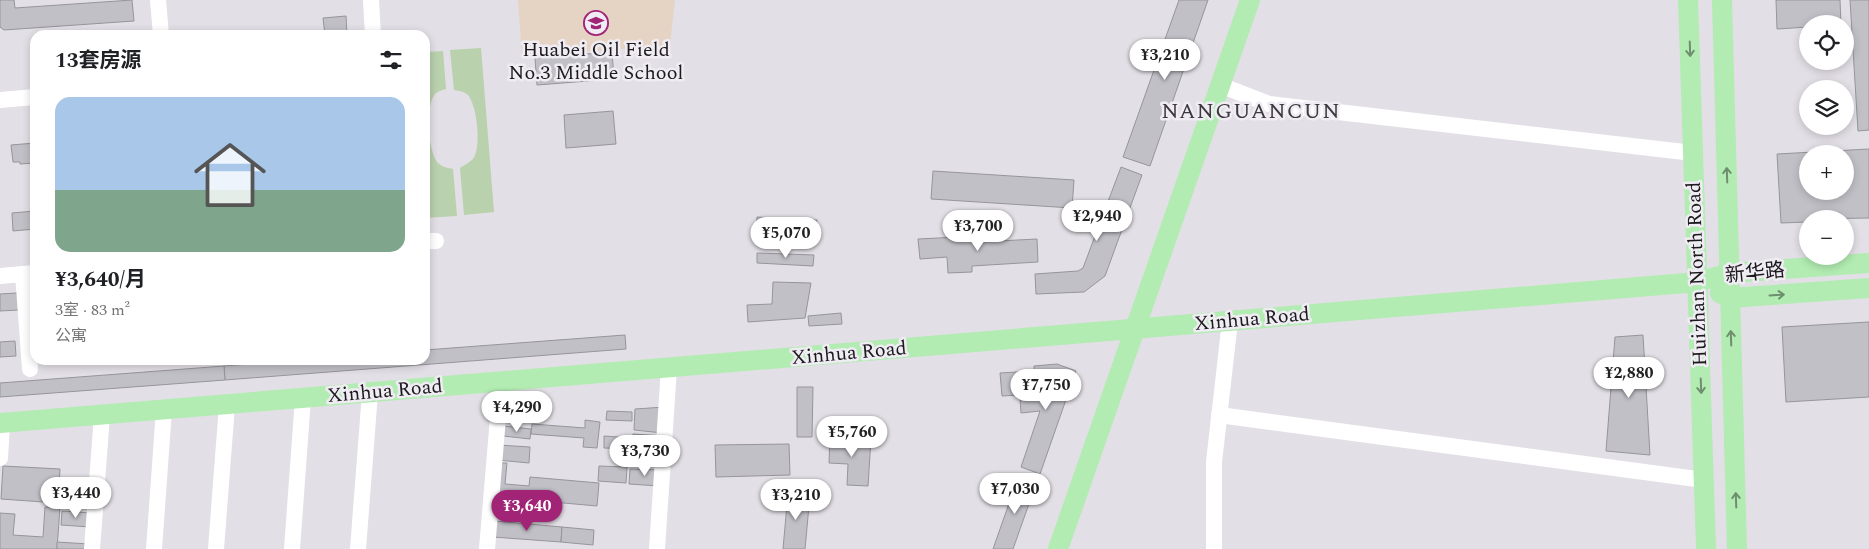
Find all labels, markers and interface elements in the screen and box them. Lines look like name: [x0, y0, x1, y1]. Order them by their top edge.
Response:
school or university icon: Huabei Oil Field No.3 Middle School: [583, 10, 609, 36]
map controls: [1799, 15, 1854, 265]
button: locate: [1799, 15, 1854, 70]
place label: Huabei Oil Field No.3 Middle School: [509, 35, 683, 88]
pin: ¥3,210: [1124, 38, 1206, 81]
one-way arrow: [1685, 40, 1694, 56]
text: ¥3,210: [1140, 43, 1190, 67]
text: 13套房源: [55, 45, 142, 77]
icon: filters: [377, 46, 405, 74]
button: layers: [1799, 80, 1854, 135]
district label: NANGUANCUN: [1161, 95, 1341, 128]
icon: home: [185, 130, 275, 220]
button: +: [1799, 145, 1854, 200]
one-way arrow: [1722, 168, 1732, 184]
street label: Huizhan North Road: [1679, 181, 1715, 367]
pin: ¥2,940: [1056, 200, 1138, 242]
text: ¥2,940: [1072, 204, 1122, 228]
pin: ¥3,700: [937, 210, 1019, 252]
button: −: [1799, 210, 1854, 265]
text: ¥3,700: [953, 214, 1003, 238]
pin: ¥5,070: [745, 216, 827, 259]
text: ¥5,070: [761, 221, 811, 245]
street label: 新华路: [1724, 255, 1786, 291]
text: ¥3,640/月: [55, 264, 146, 296]
one-way arrow: [1769, 290, 1785, 299]
text: 3室 · 83 m²: [55, 298, 130, 322]
street label: Xinhua Road: [1193, 299, 1311, 339]
text: 公寓: [55, 324, 87, 348]
one-way arrow: [1726, 330, 1736, 346]
street label: Xinhua Road: [790, 333, 908, 373]
pin: ¥2,880: [1588, 356, 1670, 399]
text: ¥2,880: [1604, 361, 1654, 385]
pin: ¥7,750: [1005, 368, 1087, 411]
street label: Xinhua Road: [326, 371, 444, 411]
text: ¥7,750: [1021, 373, 1071, 397]
one-way arrow: [1697, 378, 1706, 394]
pin: ¥4,290: [476, 390, 558, 433]
text: ¥4,290: [492, 395, 542, 419]
pin: ¥5,760: [811, 416, 893, 458]
text: ¥5,760: [827, 420, 877, 444]
pin: ¥3,730: [604, 434, 686, 477]
text: ¥3,730: [620, 439, 670, 463]
pin: ¥7,030: [974, 472, 1056, 515]
pin: ¥3,440: [35, 476, 117, 519]
text: ¥7,030: [990, 477, 1040, 501]
pin: ¥3,210: [755, 478, 837, 521]
text: ¥3,440: [51, 481, 101, 505]
text: ¥3,210: [771, 483, 821, 507]
pin: ¥3,640: [486, 490, 568, 532]
one-way arrow: [1731, 493, 1740, 509]
text: ¥3,640: [502, 494, 552, 518]

